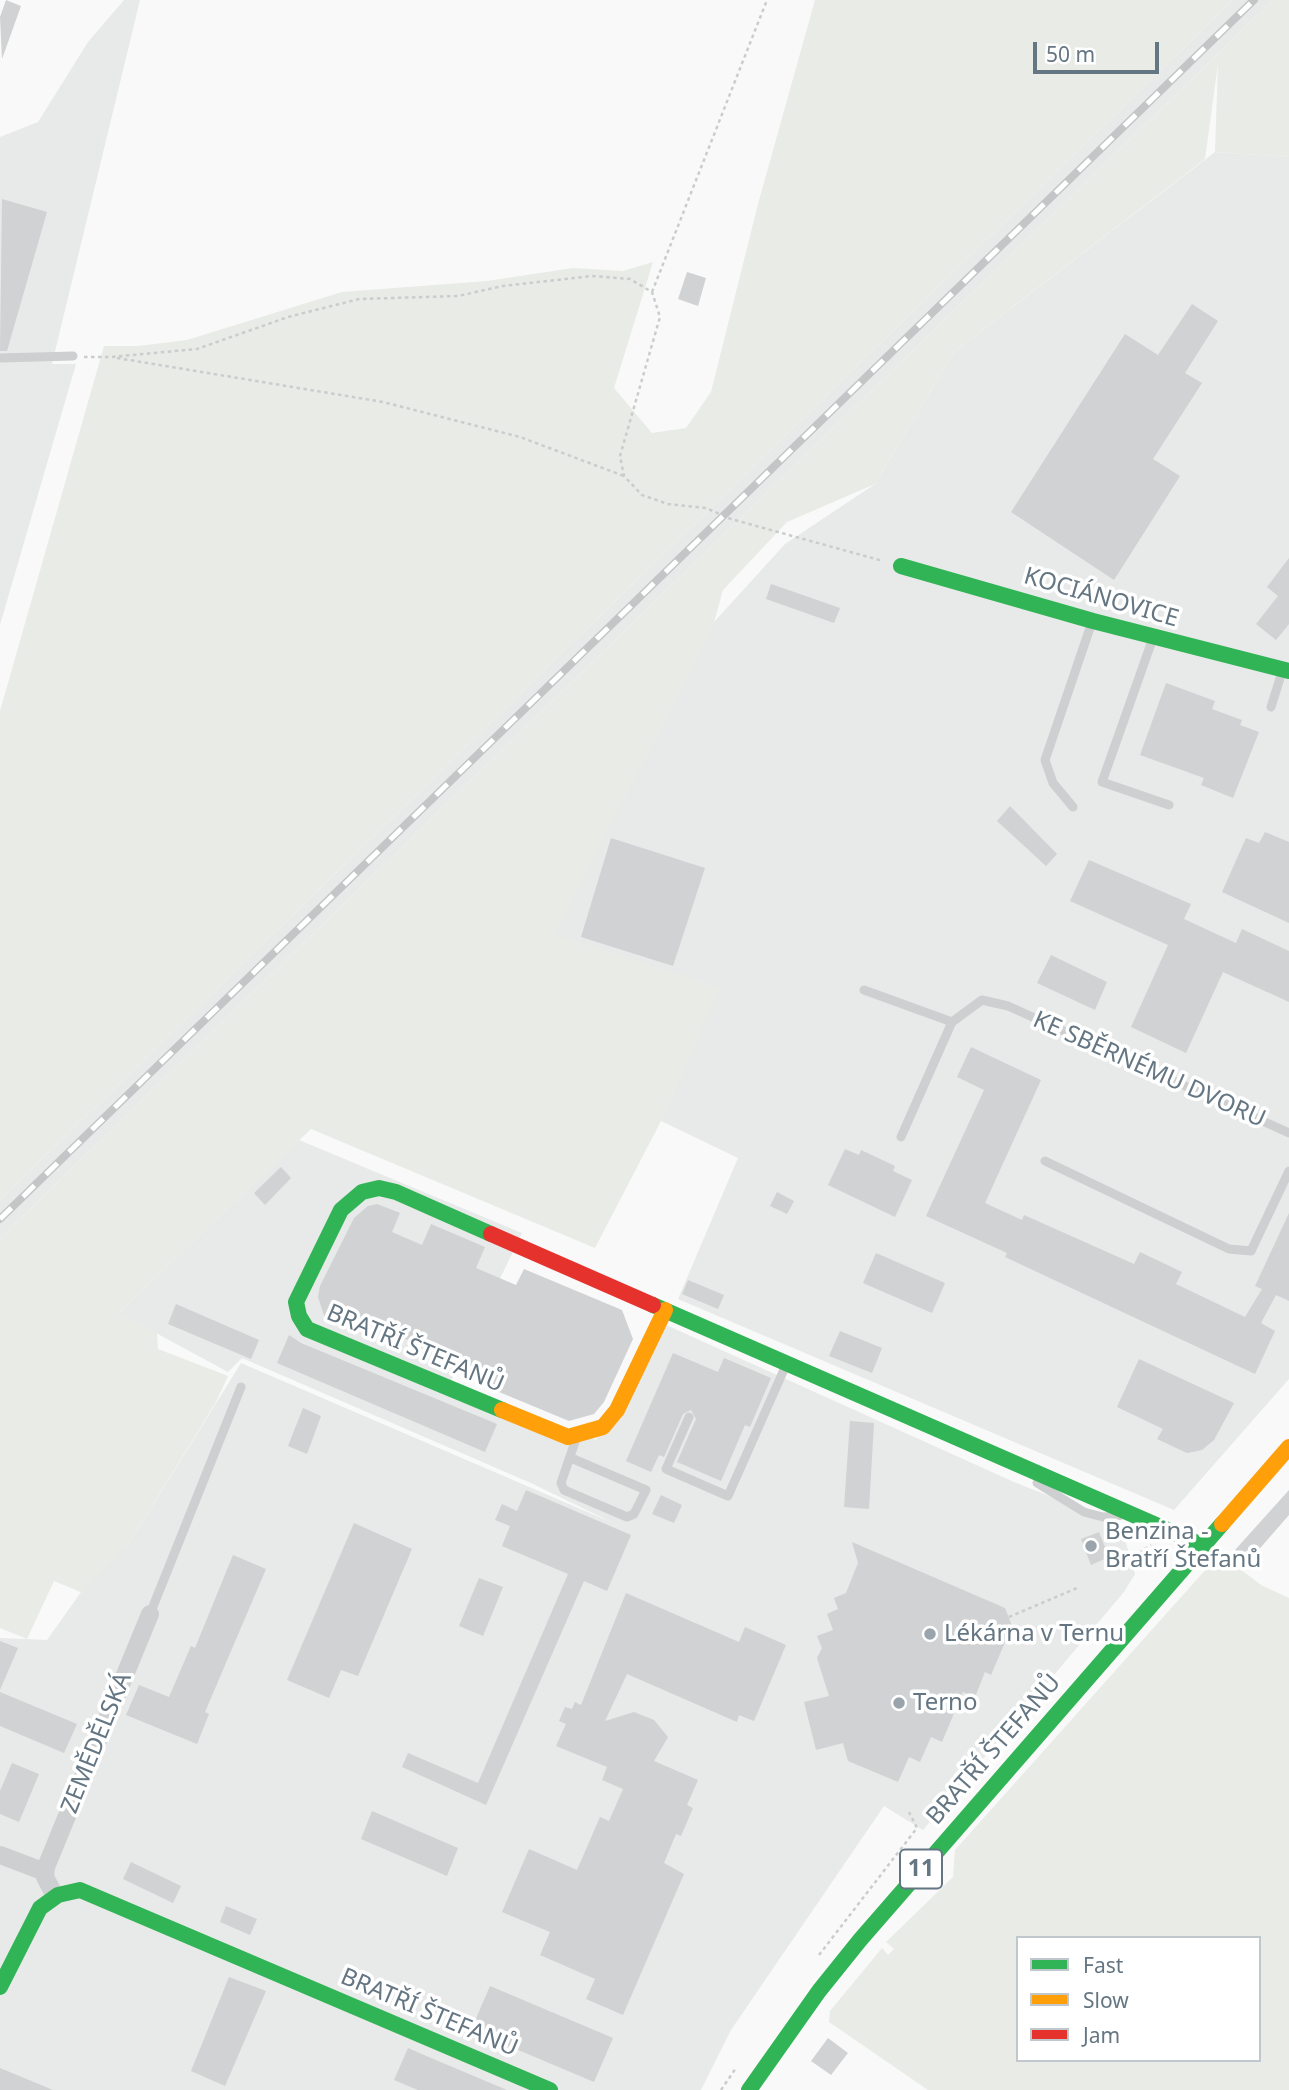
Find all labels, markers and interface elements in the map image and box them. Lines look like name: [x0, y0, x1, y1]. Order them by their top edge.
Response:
scale bar: [1037, 28, 1163, 72]
text: 50 m: [1046, 40, 1095, 68]
street label: KOCIÁNOVICE: [1020, 562, 1182, 634]
street label: KE SBĚRNÉMU DVORU: [1028, 1006, 1270, 1134]
street label: BRATŘÍ ŠTEFANŮ: [322, 1299, 508, 1399]
place label: Benzina - Bratří Štefanů: [1105, 1518, 1261, 1574]
marker: Benzina - Bratří Štefanů: [1083, 1538, 1099, 1554]
place label: Lékárna v Ternu: [944, 1620, 1124, 1648]
marker: Lékárna v Ternu: [922, 1626, 938, 1642]
street label: ZEMĚDĚLSKÁ: [56, 1669, 138, 1817]
street label: BRATŘÍ ŠTEFANŮ: [921, 1669, 1067, 1831]
place label: Terno: [913, 1689, 977, 1717]
marker: Terno: [891, 1695, 907, 1711]
road number: 11: [900, 1850, 942, 1888]
legend: [1016, 1936, 1261, 2062]
text: Fast: [1083, 1951, 1123, 1979]
street label: BRATŘÍ ŠTEFANŮ: [336, 1963, 522, 2063]
text: Slow: [1083, 1986, 1129, 2014]
text: Jam: [1083, 2021, 1120, 2049]

